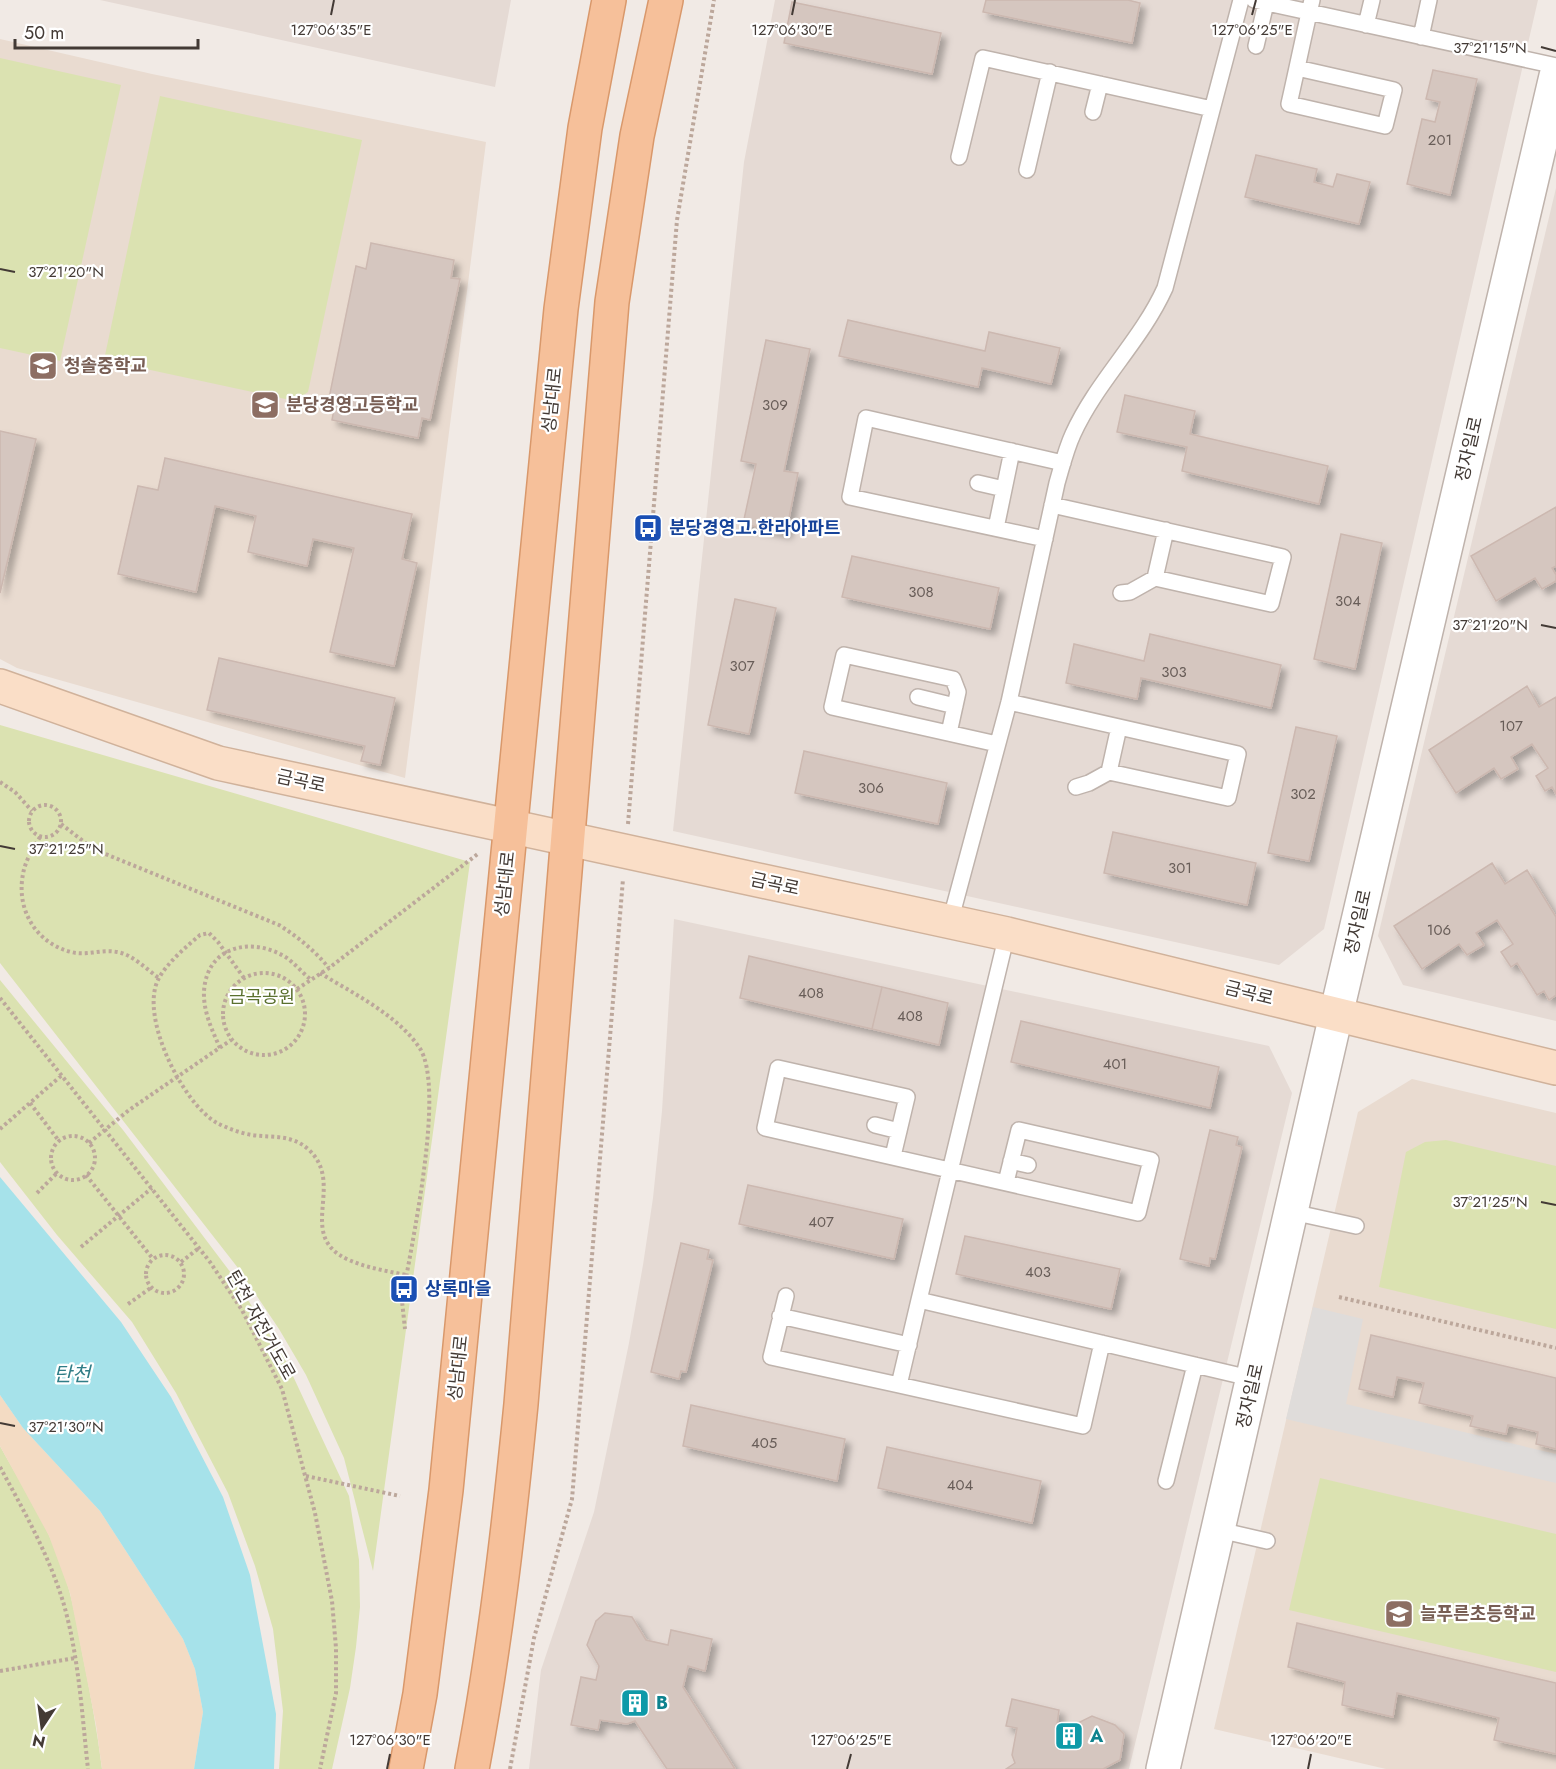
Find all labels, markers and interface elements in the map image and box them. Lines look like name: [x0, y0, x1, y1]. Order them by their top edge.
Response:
scale bar: [15, 12, 198, 50]
text: 127°06'35"E: [290, 19, 372, 41]
text: 127°06'30"E: [751, 19, 833, 41]
text: 127°06'25"E: [1211, 19, 1293, 41]
text: 50 m: [24, 20, 64, 46]
text: 37°21'15"N: [1453, 37, 1527, 59]
house number: 201: [1428, 129, 1452, 151]
text: 37°21'20"N: [28, 261, 104, 283]
school or university icon: 청솔중학교: [27, 350, 59, 382]
place label: 청솔중학교: [64, 353, 147, 379]
street label: 성남대로: [536, 366, 568, 434]
school or university icon: 분당경영고등학교: [249, 389, 281, 421]
place label: 분당경영고등학교: [286, 392, 418, 418]
house number: 309: [762, 394, 788, 416]
street label: 정자일로: [1449, 414, 1489, 484]
bus stop icon: 분당경영고.한라아파트: [632, 512, 664, 544]
place label: 분당경영고.한라아파트: [669, 515, 840, 541]
house number: 308: [908, 581, 934, 603]
house number: 304: [1335, 590, 1361, 612]
text: 37°21'20"N: [1452, 614, 1528, 636]
house number: 307: [729, 655, 755, 677]
house number: 303: [1161, 661, 1187, 683]
house number: 107: [1499, 715, 1523, 737]
street label: 금곡로: [274, 763, 328, 799]
house number: 306: [858, 777, 884, 799]
house number: 302: [1290, 783, 1316, 805]
text: 37°21'25"N: [28, 838, 104, 860]
street label: 성남대로: [489, 850, 521, 918]
house number: 301: [1168, 857, 1192, 879]
street label: 금곡로: [748, 866, 802, 902]
street label: 정자일로: [1338, 887, 1378, 957]
house number: 106: [1427, 919, 1451, 941]
street label: 금곡로: [1222, 974, 1276, 1012]
house number: 408: [798, 982, 824, 1004]
park label: 금곡공원: [229, 984, 295, 1010]
house number: 408: [897, 1005, 923, 1027]
house number: 401: [1103, 1053, 1127, 1075]
text: 37°21'25"N: [1452, 1191, 1528, 1213]
house number: 407: [808, 1211, 834, 1233]
house number: 403: [1025, 1261, 1051, 1283]
street label: 탄천 자전거도로: [220, 1266, 302, 1384]
bus stop icon: 상록마을: [388, 1273, 420, 1305]
place label: 상록마을: [425, 1276, 491, 1302]
street label: 성남대로: [442, 1334, 474, 1402]
water label: 탄천: [54, 1360, 93, 1389]
street label: 정자일로: [1230, 1361, 1270, 1431]
text: 37°21'30"N: [28, 1416, 104, 1438]
house number: 405: [751, 1432, 777, 1454]
house number: 404: [947, 1474, 973, 1496]
school or university icon: 늘푸른초등학교: [1383, 1598, 1415, 1630]
place label: 늘푸른초등학교: [1420, 1601, 1536, 1627]
building icon: B: [619, 1687, 651, 1719]
place label: B: [656, 1690, 668, 1716]
north arrow: [12, 1697, 72, 1757]
building icon: A: [1053, 1720, 1085, 1752]
place label: A: [1089, 1723, 1104, 1749]
text: N: [30, 1728, 48, 1754]
text: 127°06'30"E: [349, 1729, 431, 1751]
text: 127°06'25"E: [810, 1729, 892, 1751]
text: 127°06'20"E: [1270, 1729, 1352, 1751]

